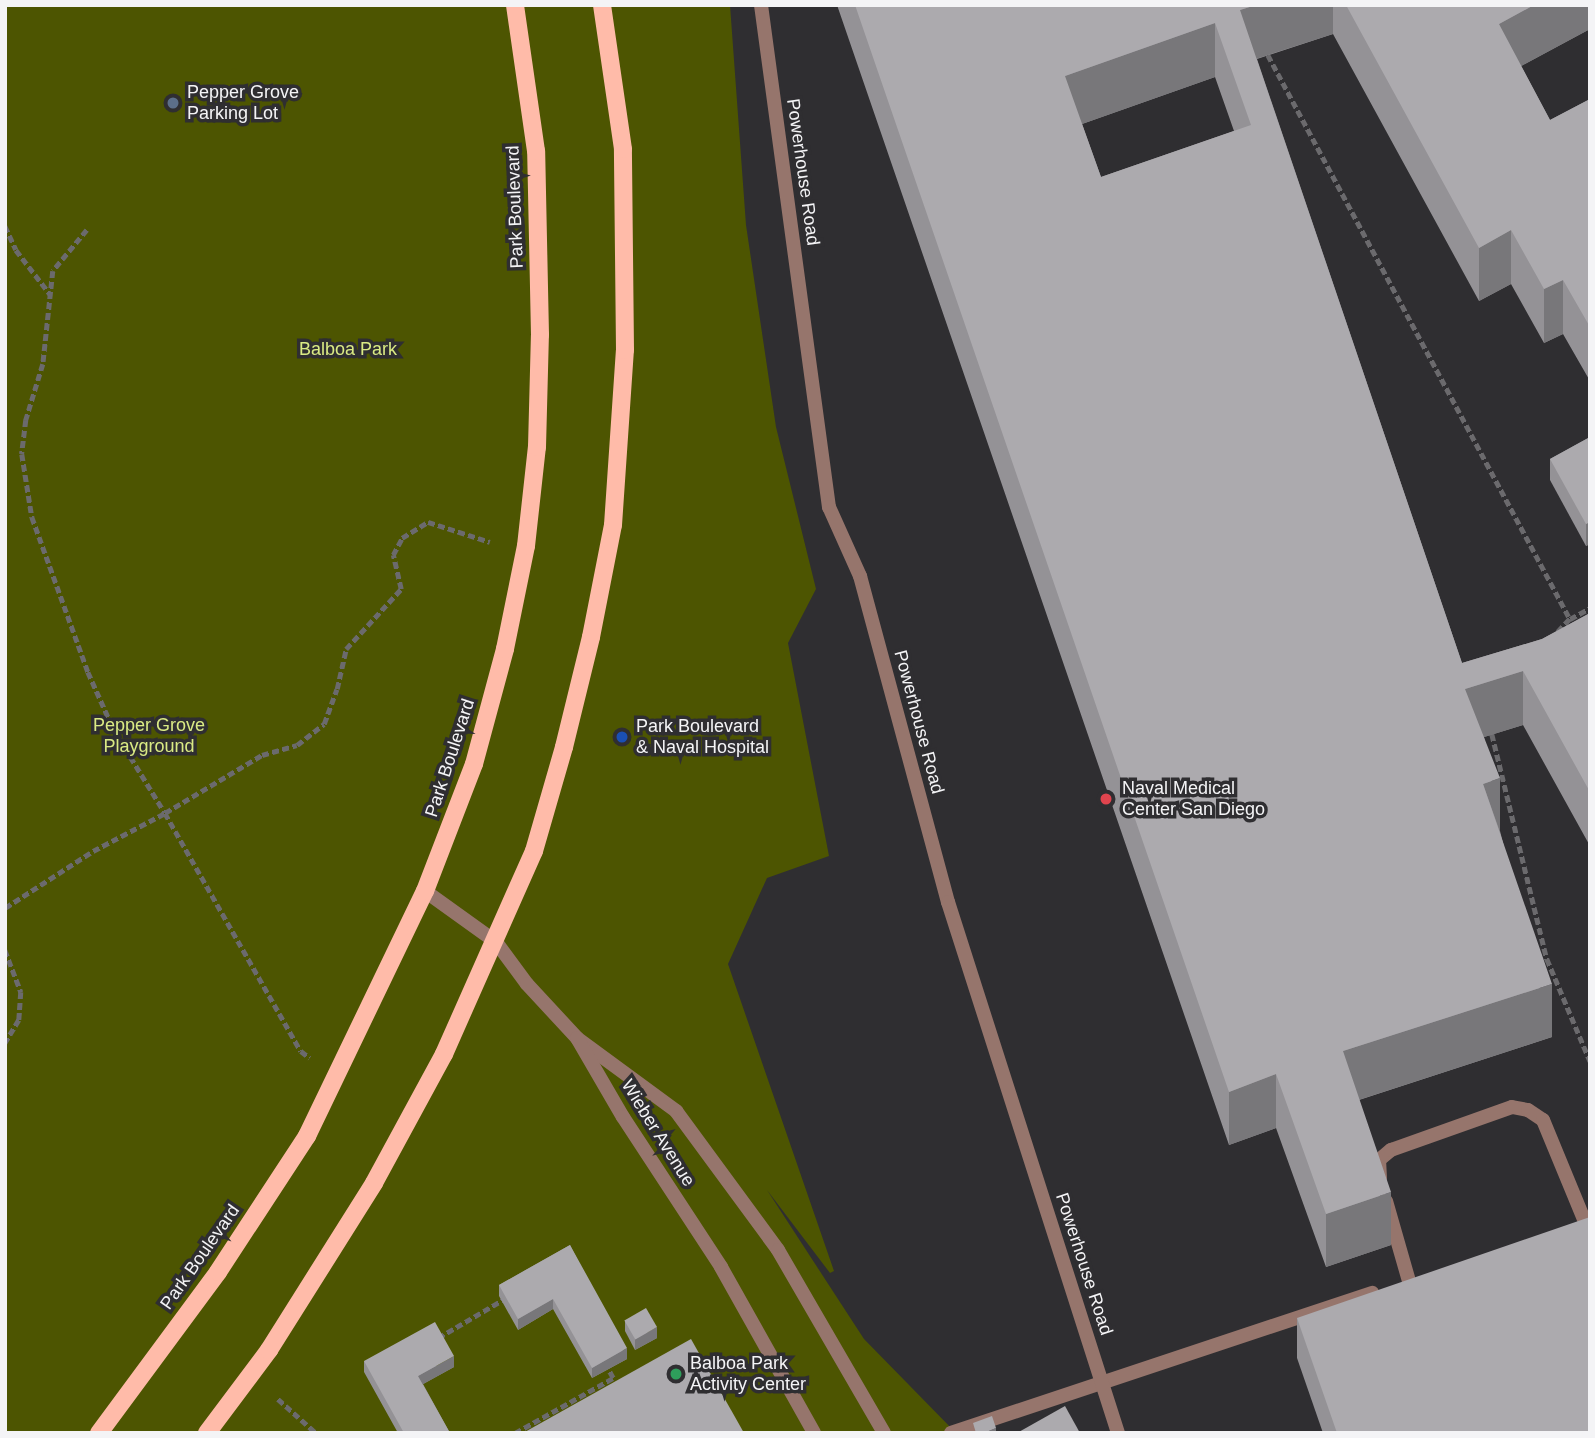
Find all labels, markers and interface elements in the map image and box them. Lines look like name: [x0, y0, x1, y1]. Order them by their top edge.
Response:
place label: Pepper Grove Parking Lot: [187, 82, 299, 124]
marker: Pepper Grove Parking Lot: [165, 95, 181, 111]
street label: Powerhouse Road: [782, 97, 824, 247]
street label: Park Boulevard: [502, 145, 528, 269]
park label: Balboa Park: [299, 338, 397, 360]
street label: Powerhouse Road: [889, 648, 949, 796]
street label: Park Boulevard: [421, 696, 479, 820]
park label: Pepper Grove Playground: [93, 715, 205, 758]
place label: Park Boulevard & Naval Hospital: [636, 716, 769, 758]
marker: Park Boulevard & Naval Hospital: [614, 729, 630, 745]
place label: Naval Medical Center San Diego: [1122, 778, 1265, 820]
marker: Naval Medical Center San Diego: [1096, 789, 1116, 809]
street label: Wieber Avenue: [616, 1075, 700, 1191]
street label: Powerhouse Road: [1051, 1190, 1117, 1338]
street label: Park Boulevard: [156, 1200, 244, 1314]
place label: Balboa Park Activity Center: [690, 1353, 806, 1396]
marker: Balboa Park Activity Center: [668, 1366, 684, 1382]

